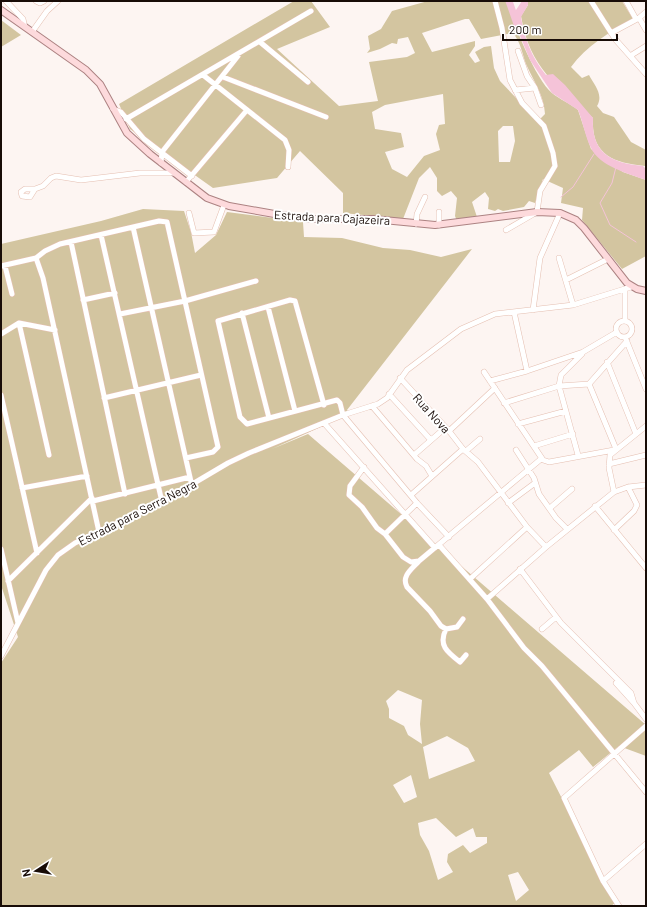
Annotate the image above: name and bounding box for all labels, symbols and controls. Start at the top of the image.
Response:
scale bar [503,16,617,42]
text: 200 m [509,22,541,36]
street label: Estrada para Cajazeira [274,207,390,227]
street label: Rua Nova [411,390,453,436]
street label: Estrada para Serra Negra [76,476,198,548]
north arrow [16,851,56,891]
text: N [19,868,33,878]

